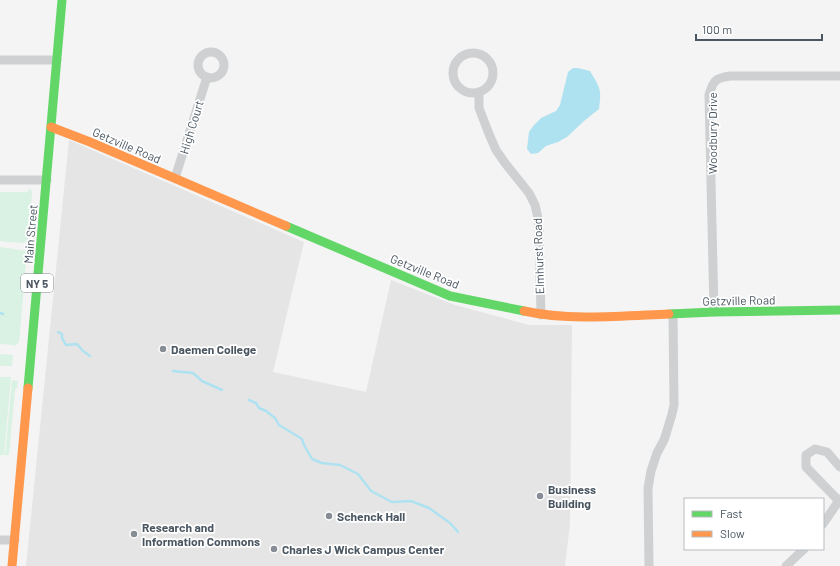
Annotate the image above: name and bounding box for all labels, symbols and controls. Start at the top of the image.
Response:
scale bar [696,16,822,42]
text: 100 m [702,22,732,36]
street label: Woodbury Drive [705,92,719,174]
street label: High Court [176,98,206,156]
street label: Getzville Road [91,124,163,166]
street label: Main Street [20,204,40,264]
street label: Elmhurst Road [530,218,546,294]
street label: Getzville Road [389,251,461,291]
road number: NY 5 [21,274,53,292]
street label: Getzville Road [702,292,776,308]
place label: Daemen College [171,342,257,356]
marker: Daemen College [158,344,168,354]
place label: Business Building [548,482,596,510]
marker: Business Building [535,491,545,501]
legend [684,498,824,550]
text: Fast [720,506,743,520]
place label: Schenck Hall [337,509,405,523]
marker: Schenck Hall [324,511,334,521]
place label: Research and Information Commons [142,520,260,548]
text: Slow [720,526,745,540]
marker: Research and Information Commons [129,529,139,539]
place label: Charles J Wick Campus Center [282,542,445,556]
marker: Charles J Wick Campus Center [269,544,279,554]

